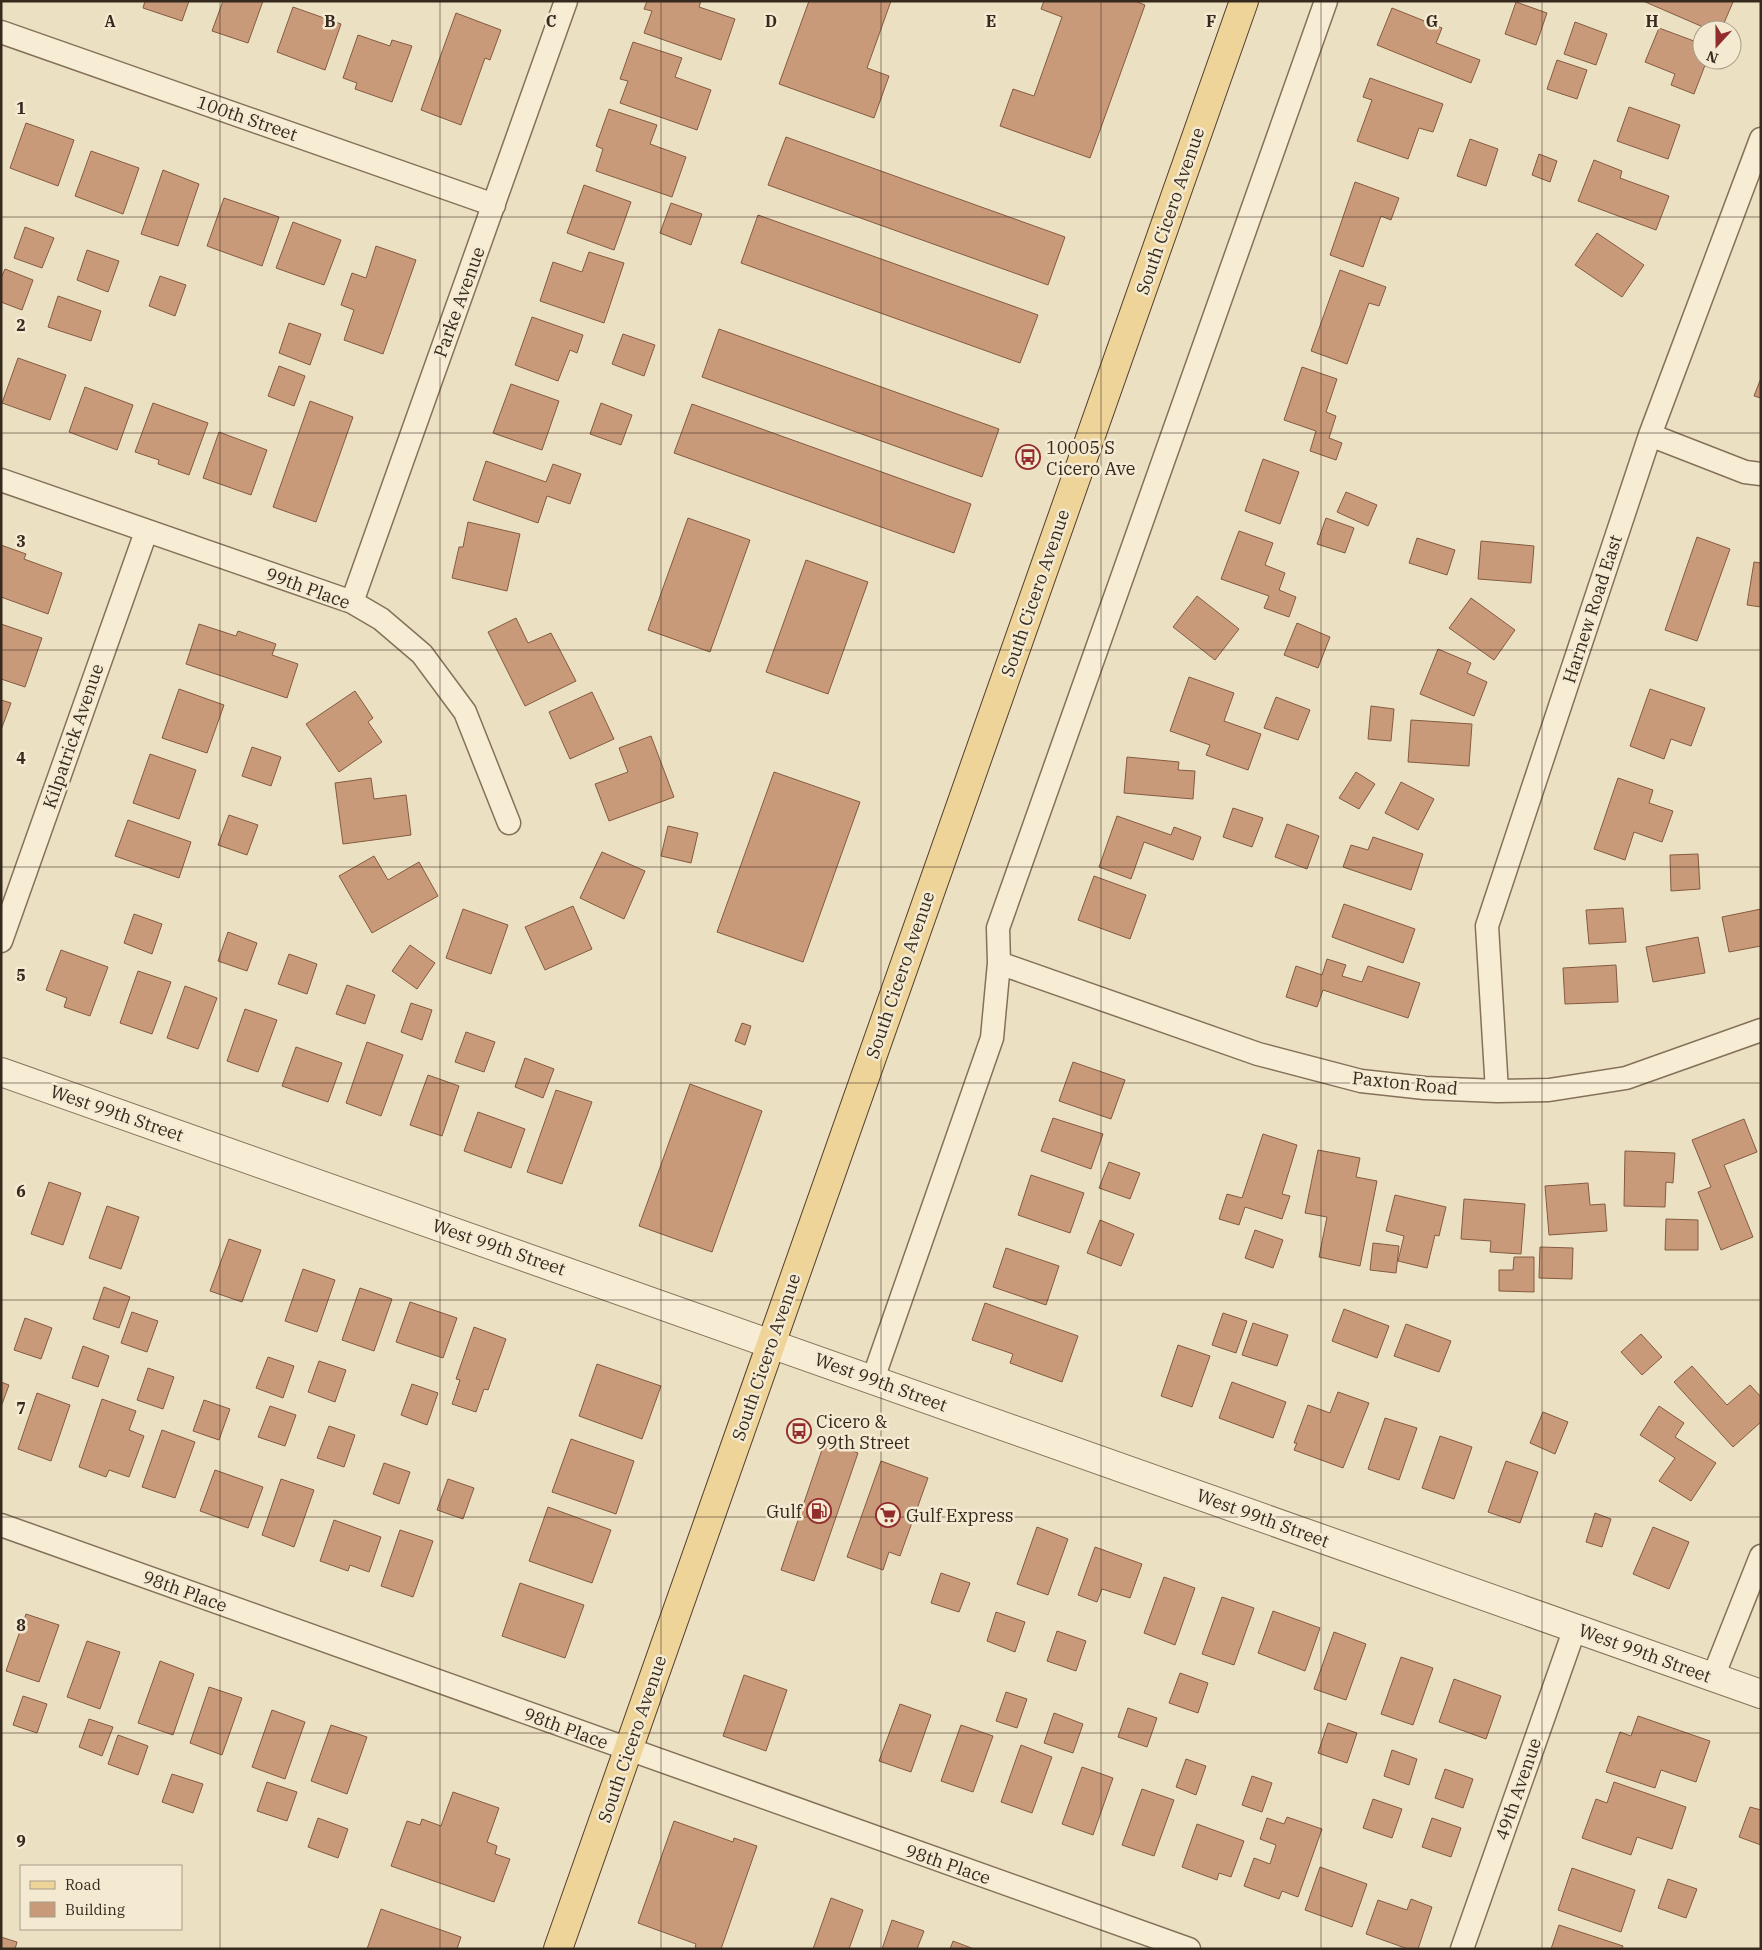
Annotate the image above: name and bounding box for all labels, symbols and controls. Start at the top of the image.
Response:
text: A [104,11,116,31]
text: B [324,11,336,31]
text: C [546,11,556,31]
text: D [765,11,777,31]
text: E [986,11,996,31]
text: F [1206,11,1216,31]
text: G [1426,11,1438,31]
text: H [1646,11,1659,31]
north arrow [1692,20,1742,70]
text: N [1704,47,1721,68]
street label: 100th Street [194,90,300,146]
text: 1 [16,98,26,118]
street label: South Cicero Avenue [1131,124,1209,298]
street label: Parke Avenue [428,244,490,360]
text: 2 [16,315,26,335]
place label: 10005 S Cicero Ave [1046,436,1135,480]
bus stop icon: 10005 S Cicero Ave [1015,444,1041,470]
street label: South Cicero Avenue [996,506,1074,680]
text: 3 [16,531,26,551]
street label: Harnew Road East [1557,532,1627,686]
street label: 99th Place [262,562,354,614]
street label: Kilpatrick Avenue [37,660,109,812]
text: 4 [16,748,26,768]
street label: South Cicero Avenue [861,888,939,1062]
text: 5 [16,965,26,985]
street label: Paxton Road [1351,1066,1459,1100]
street label: West 99th Street [47,1079,187,1147]
text: 6 [16,1181,26,1201]
street label: West 99th Street [429,1213,569,1281]
street label: South Cicero Avenue [727,1270,805,1444]
street label: West 99th Street [812,1347,950,1417]
text: 7 [16,1398,26,1418]
place label: Cicero & 99th Street [816,1410,910,1454]
bus stop icon: Cicero & 99th Street [786,1418,812,1444]
street label: West 99th Street [1194,1483,1332,1553]
fuel station icon: Gulf [806,1498,832,1524]
place label: Gulf [766,1500,804,1523]
supermarket icon: Gulf Express [875,1502,901,1528]
place label: Gulf Express [906,1504,1014,1527]
street label: 98th Place [139,1565,231,1617]
text: 8 [16,1615,26,1635]
street label: West 99th Street [1576,1618,1714,1688]
street label: South Cicero Avenue [593,1652,671,1826]
street label: 98th Place [520,1702,612,1754]
street label: 49th Avenue [1490,1735,1546,1843]
text: 9 [16,1831,26,1851]
street label: 98th Place [902,1839,994,1889]
legend [20,1865,182,1930]
text: Road [65,1875,101,1894]
text: Building [65,1900,125,1919]

